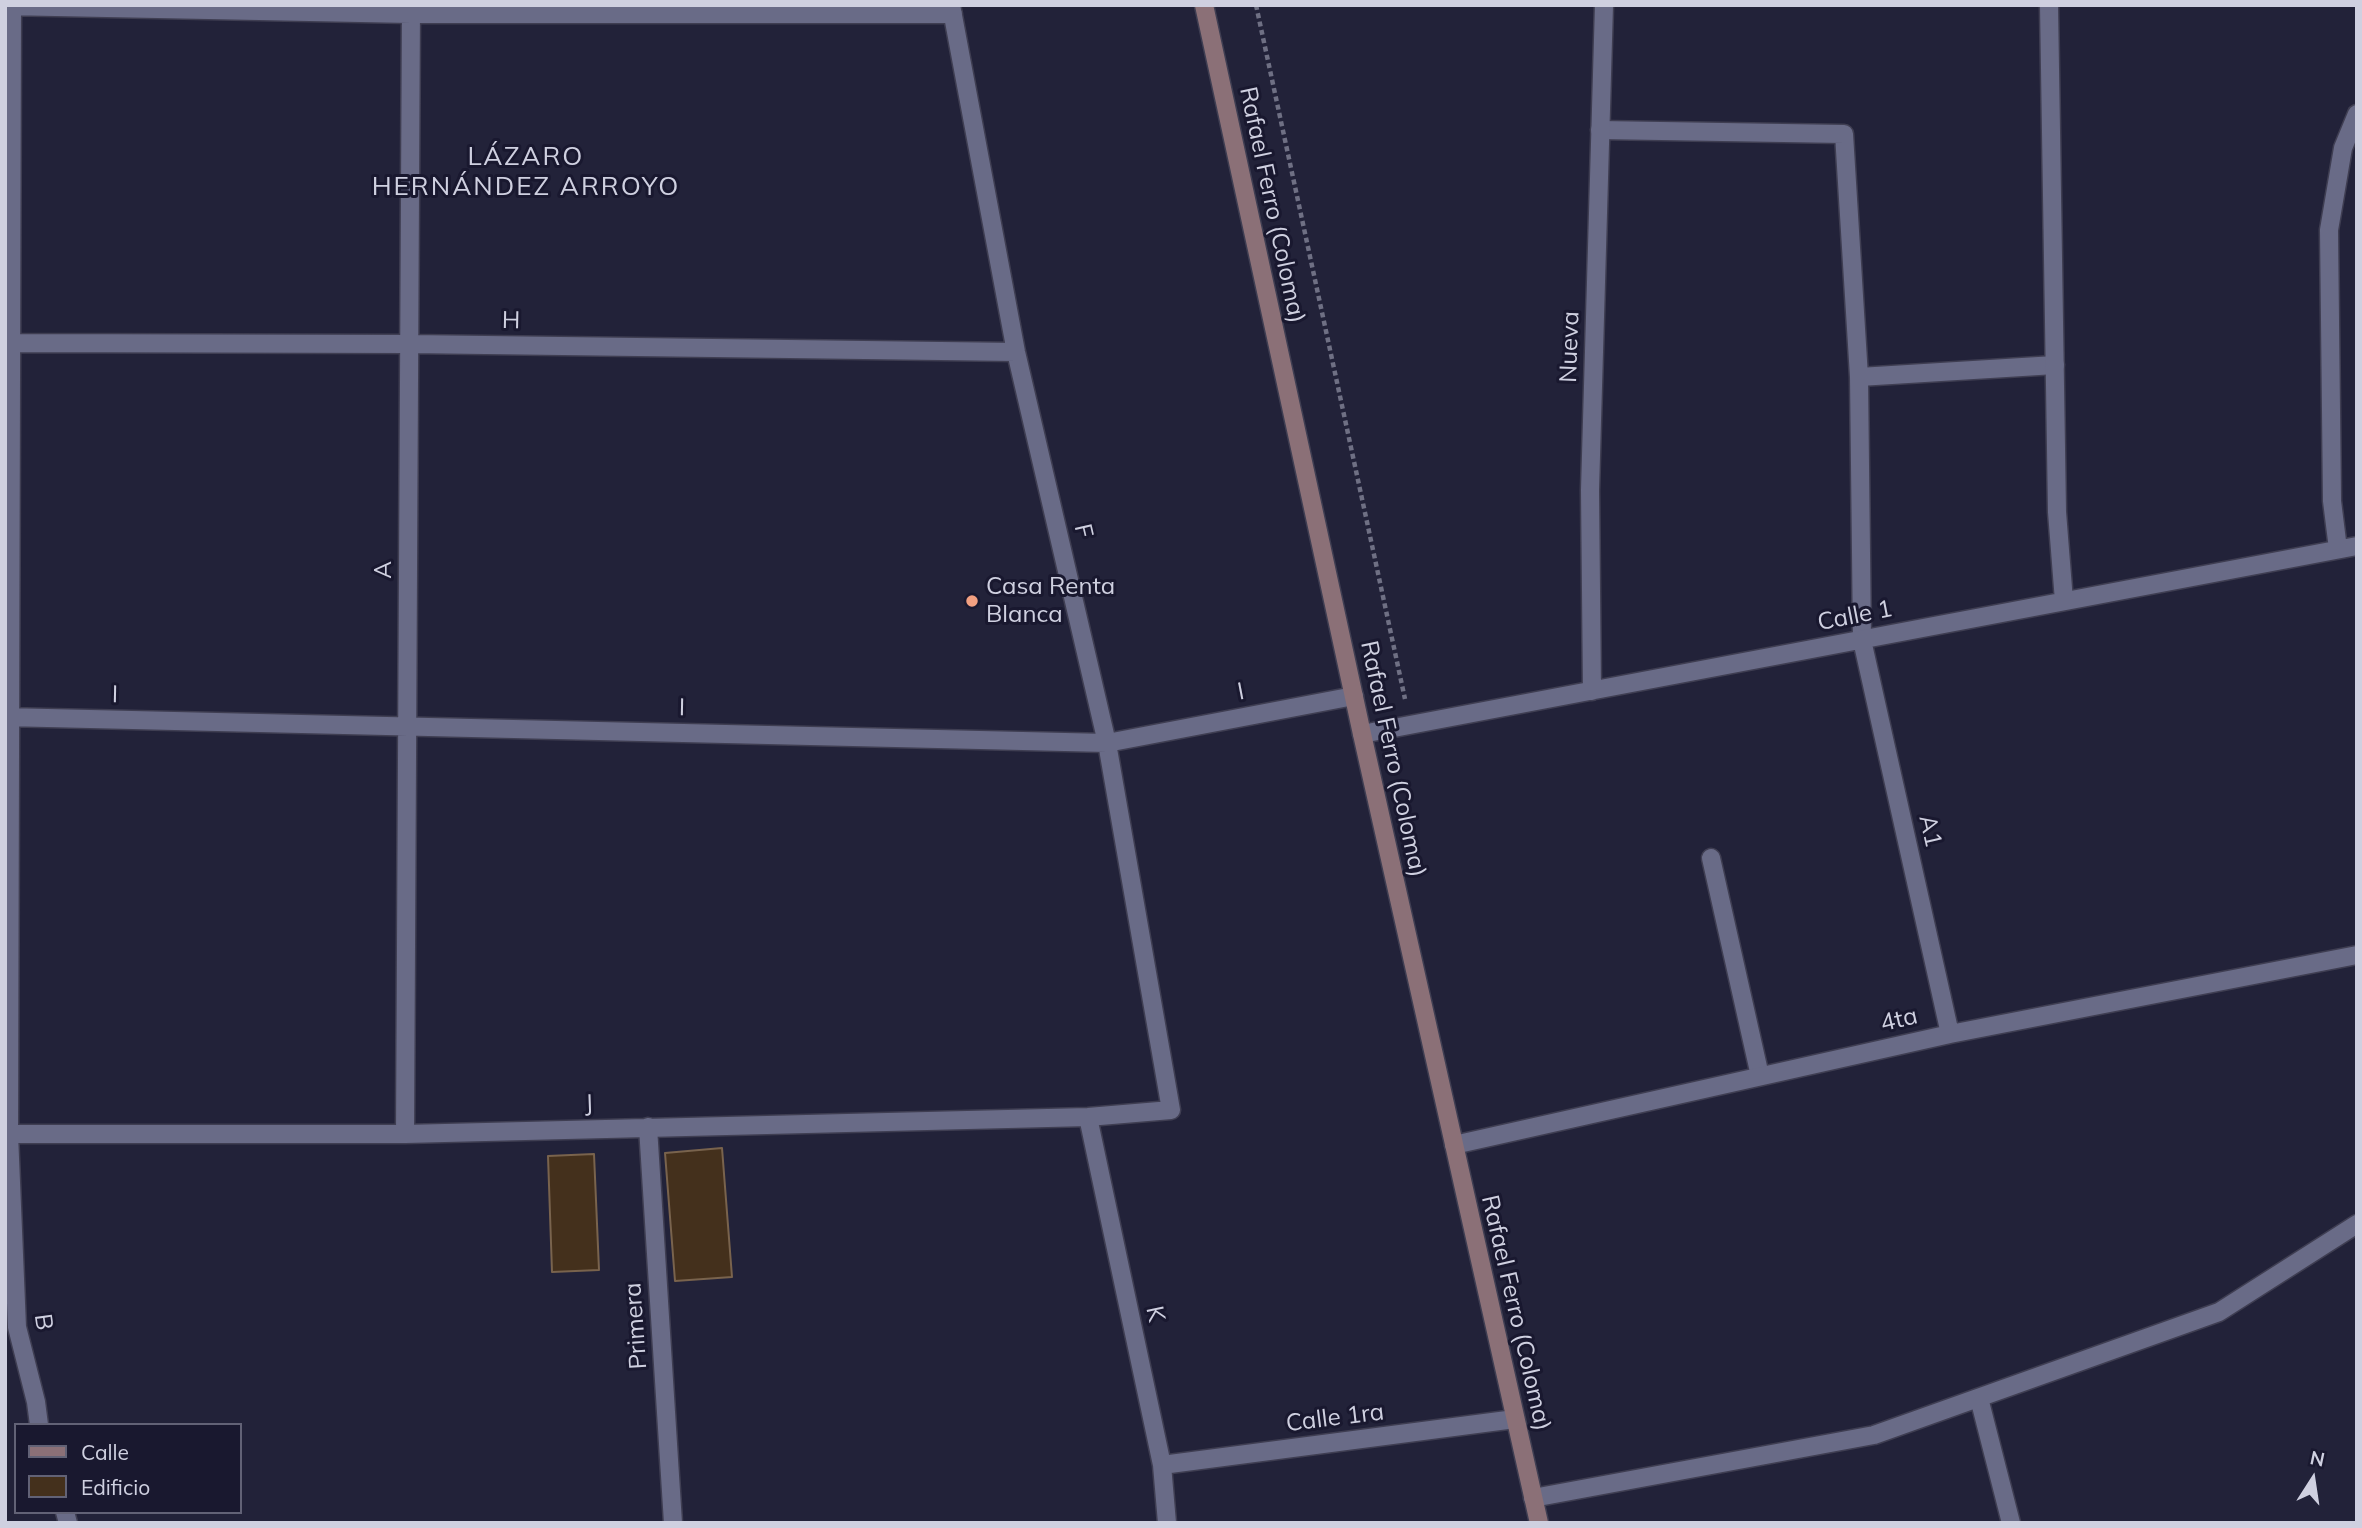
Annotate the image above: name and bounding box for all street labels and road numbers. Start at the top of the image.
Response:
street label: Rafael Ferro (Coloma) [1233,84,1311,326]
street label: H [502,306,520,336]
street label: Nueva [1554,311,1586,383]
street label: F [1067,521,1099,541]
street label: A [370,561,398,579]
street label: Calle 1 [1815,595,1895,637]
street label: Rafael Ferro (Coloma) [1354,638,1432,880]
street label: I [1235,677,1247,707]
street label: I [112,681,118,709]
street label: I [679,694,685,722]
street label: A1 [1912,812,1948,850]
street label: 4ta [1878,1002,1920,1038]
street label: J [585,1089,593,1119]
street label: Rafael Ferro (Coloma) [1475,1192,1557,1434]
street label: Primera [619,1282,653,1370]
street label: K [1139,1304,1171,1324]
street label: B [28,1312,58,1332]
street label: Calle 1ra [1284,1398,1386,1438]

